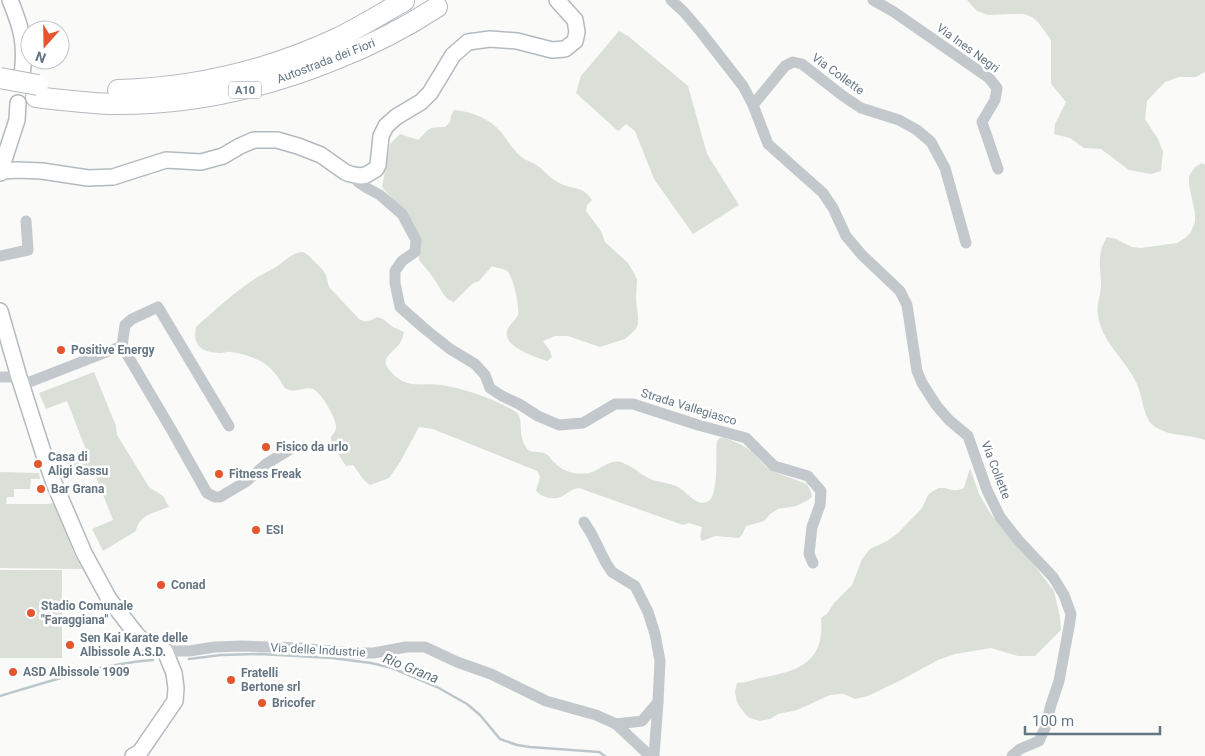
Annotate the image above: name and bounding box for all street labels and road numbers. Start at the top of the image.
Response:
street label: Via Ines Negri [934,21,1002,75]
street label: Autostrada dei Fiori [275,36,377,86]
street label: Via Collette [809,50,867,98]
road number: A10 [229,82,261,98]
street label: Strada Vallegiasco [639,386,739,428]
street label: Via Collette [979,439,1013,501]
street label: Via delle Industrie [270,641,366,659]

